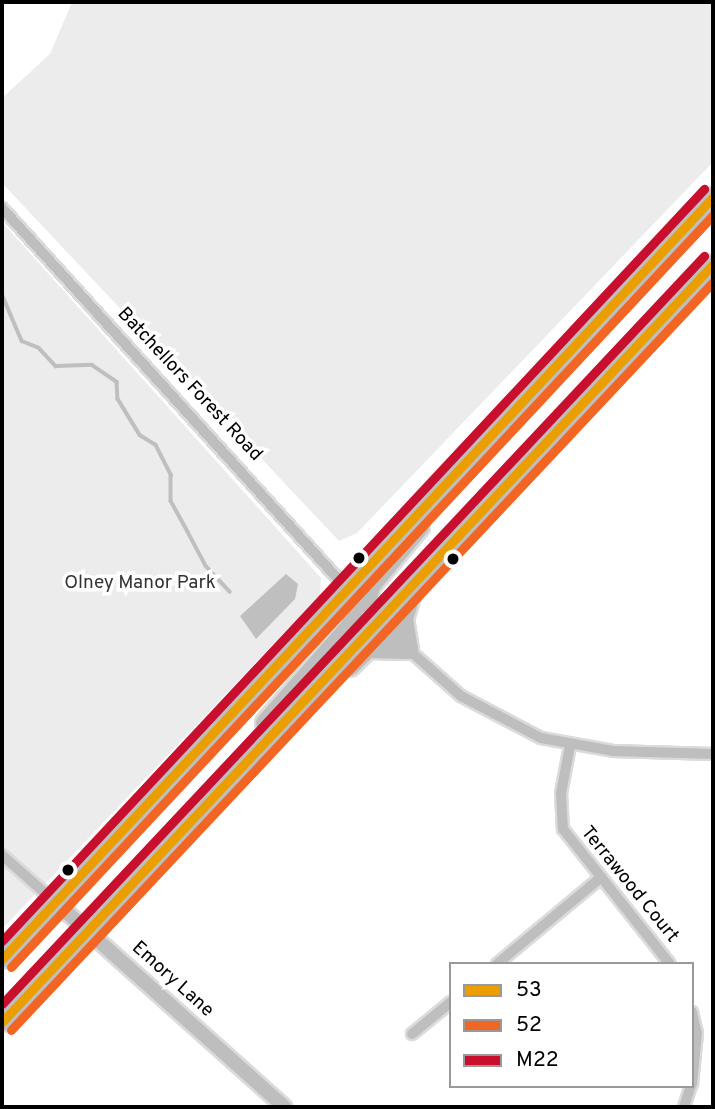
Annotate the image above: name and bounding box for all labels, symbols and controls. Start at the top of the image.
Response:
street label: Batchellors Forest Road [112,303,266,467]
unlabelled marker [352,551,366,565]
unlabelled marker [446,552,460,566]
park label: Olney Manor Park [64,573,216,595]
street label: Terrawood Court [575,822,683,948]
unlabelled marker [61,863,75,877]
street label: Emory Lane [126,937,218,1023]
legend [449,962,694,1088]
text: 53 [516,977,542,1004]
text: 52 [516,1012,542,1039]
text: M22 [516,1047,559,1074]

